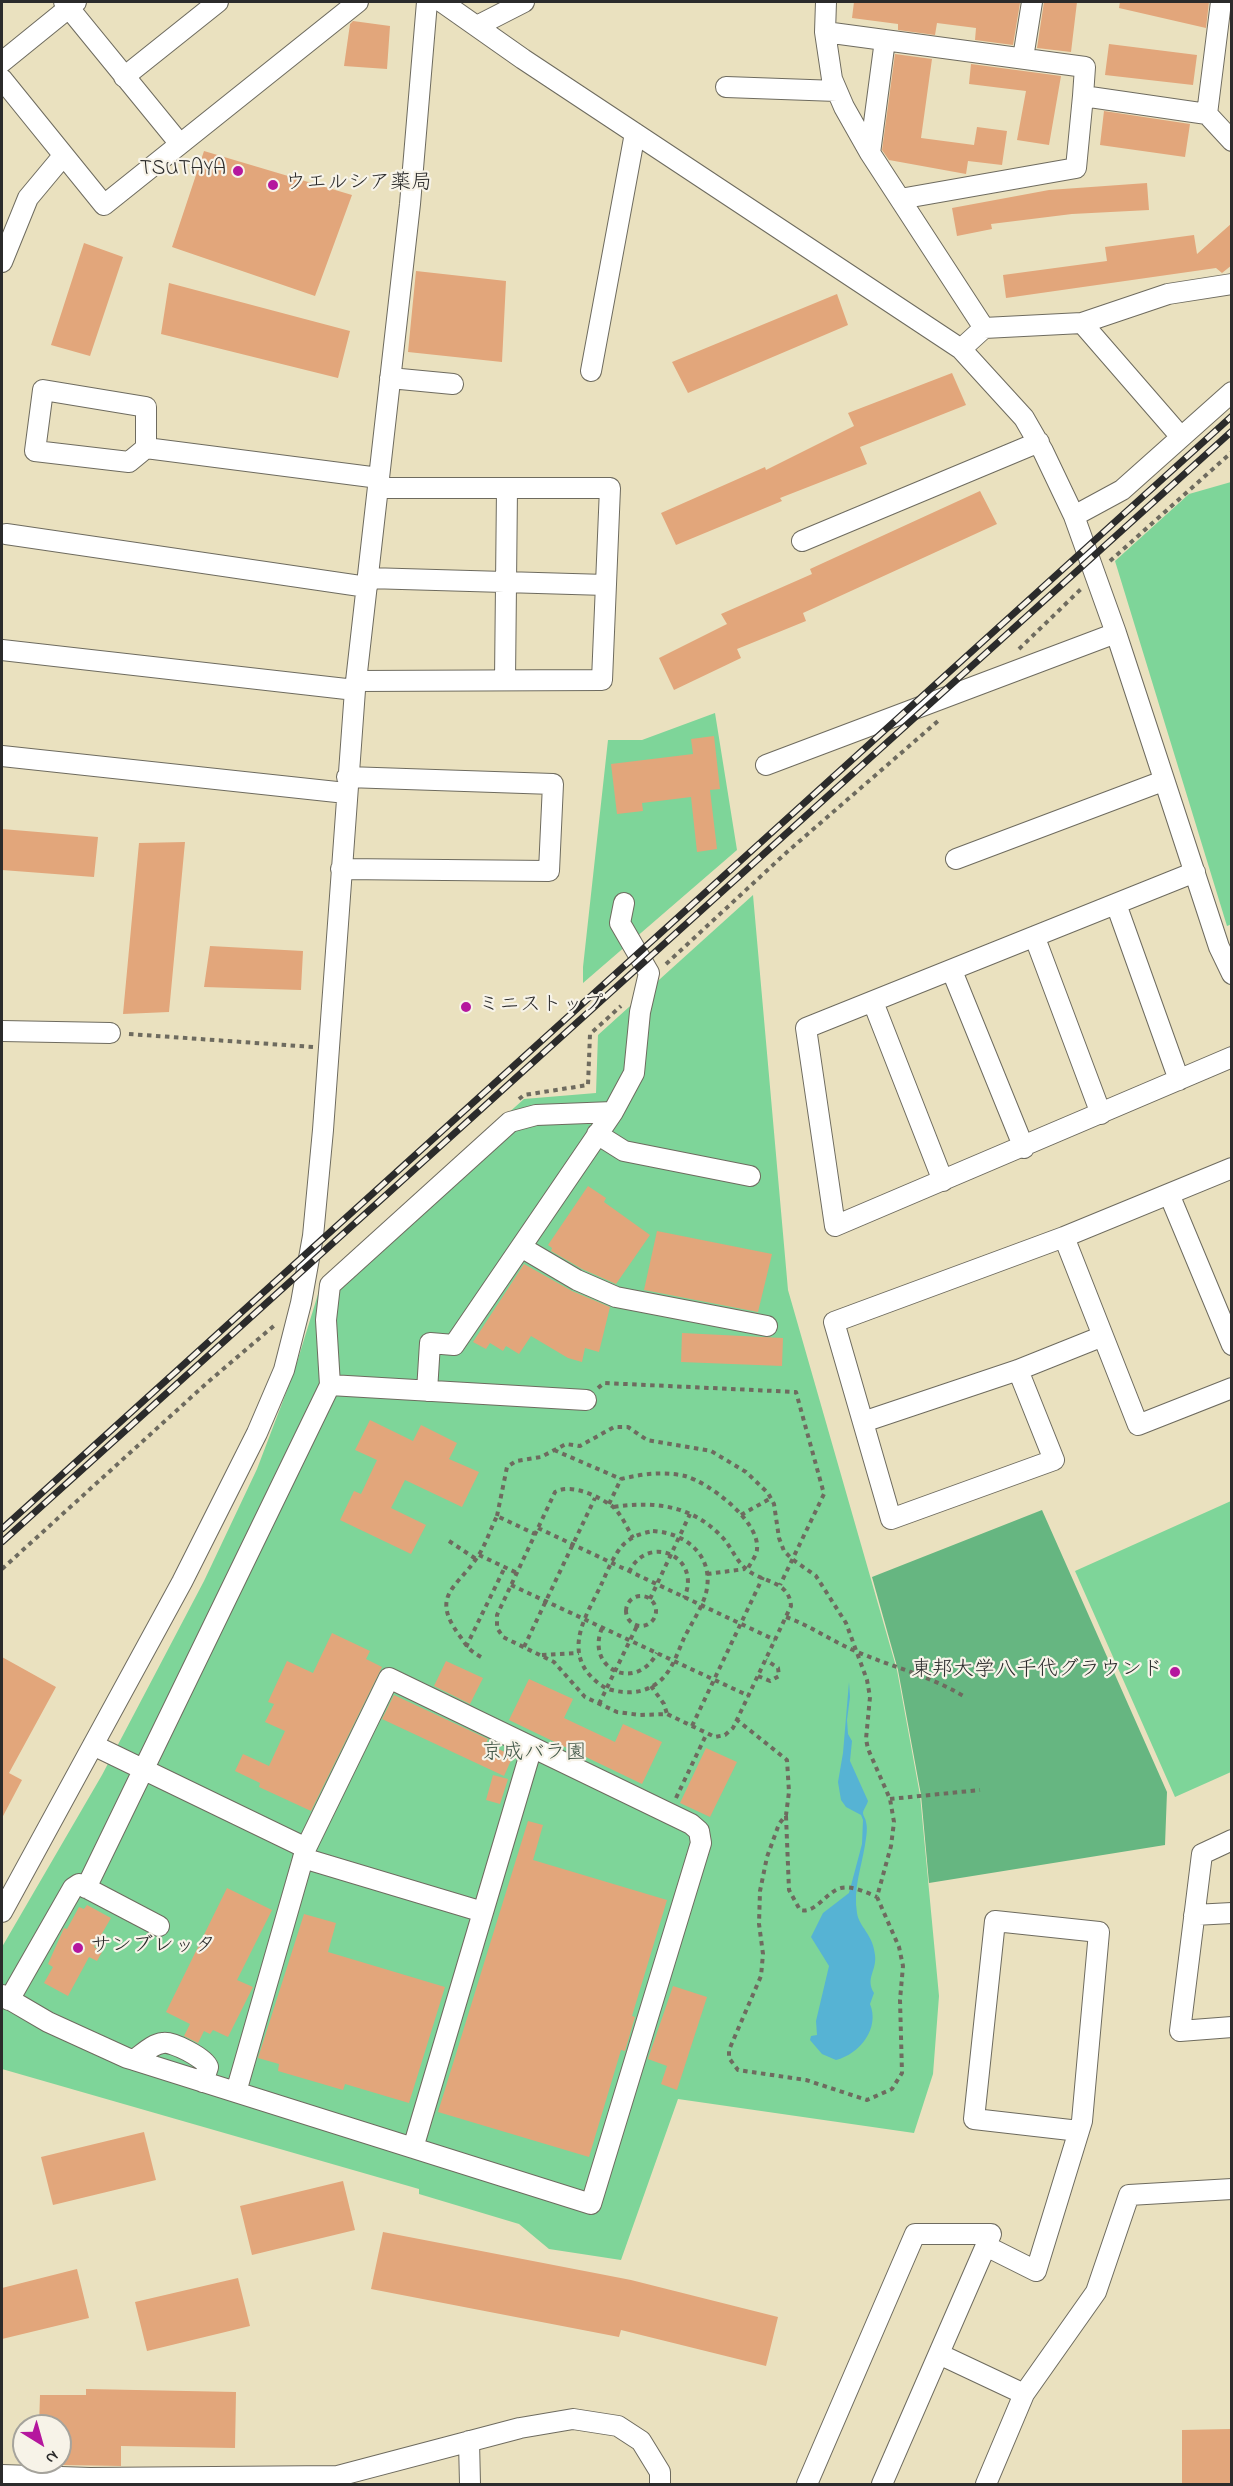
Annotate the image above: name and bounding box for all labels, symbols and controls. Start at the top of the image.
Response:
place label: TSUTAYA [140,158,226,184]
marker: TSUTAYA [231,164,245,178]
place label: ウエルシア薬局 [285,172,432,198]
marker: ウエルシア薬局 [266,178,280,192]
place label: ミニストップ [478,994,604,1020]
marker: ミニストップ [459,1000,473,1014]
place label: 東邦大学八千代グラウンド [911,1659,1163,1685]
marker: 東邦大学八千代グラウンド [1168,1665,1182,1679]
park label: 京成バラ園 [482,1742,586,1768]
place label: サンブレッタ [90,1935,216,1961]
marker: サンブレッタ [71,1941,85,1955]
north arrow [12,2414,72,2474]
text: N [40,2444,63,2470]

